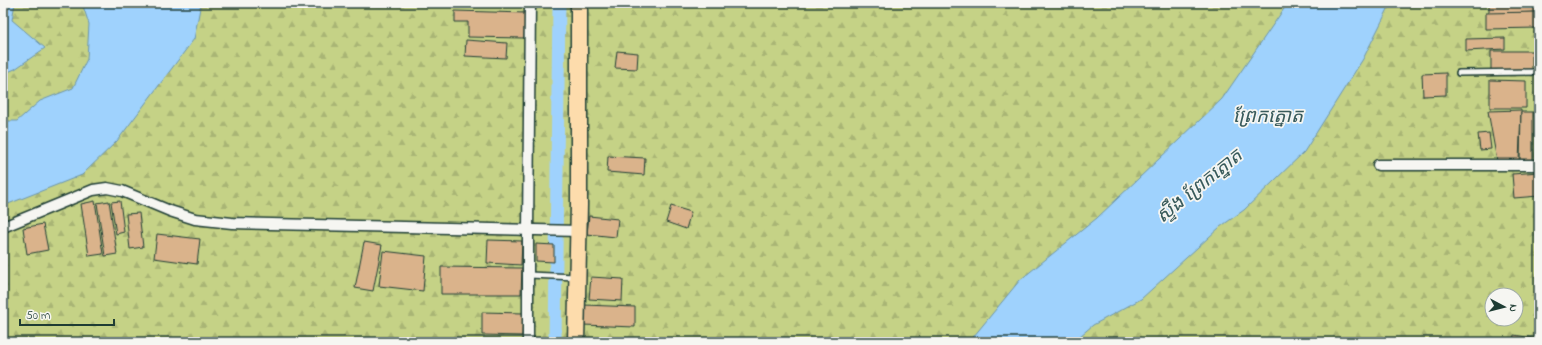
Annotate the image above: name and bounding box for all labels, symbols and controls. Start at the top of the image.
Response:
water label: ព្រែកត្នោត [1233,104,1304,131]
water label: ស្ទឹង ព្រែកត្នោត [1151,143,1250,230]
north arrow [1484,287,1524,327]
scale bar [20,301,114,327]
text: N [1505,303,1521,313]
text: 50 m [26,307,50,325]

